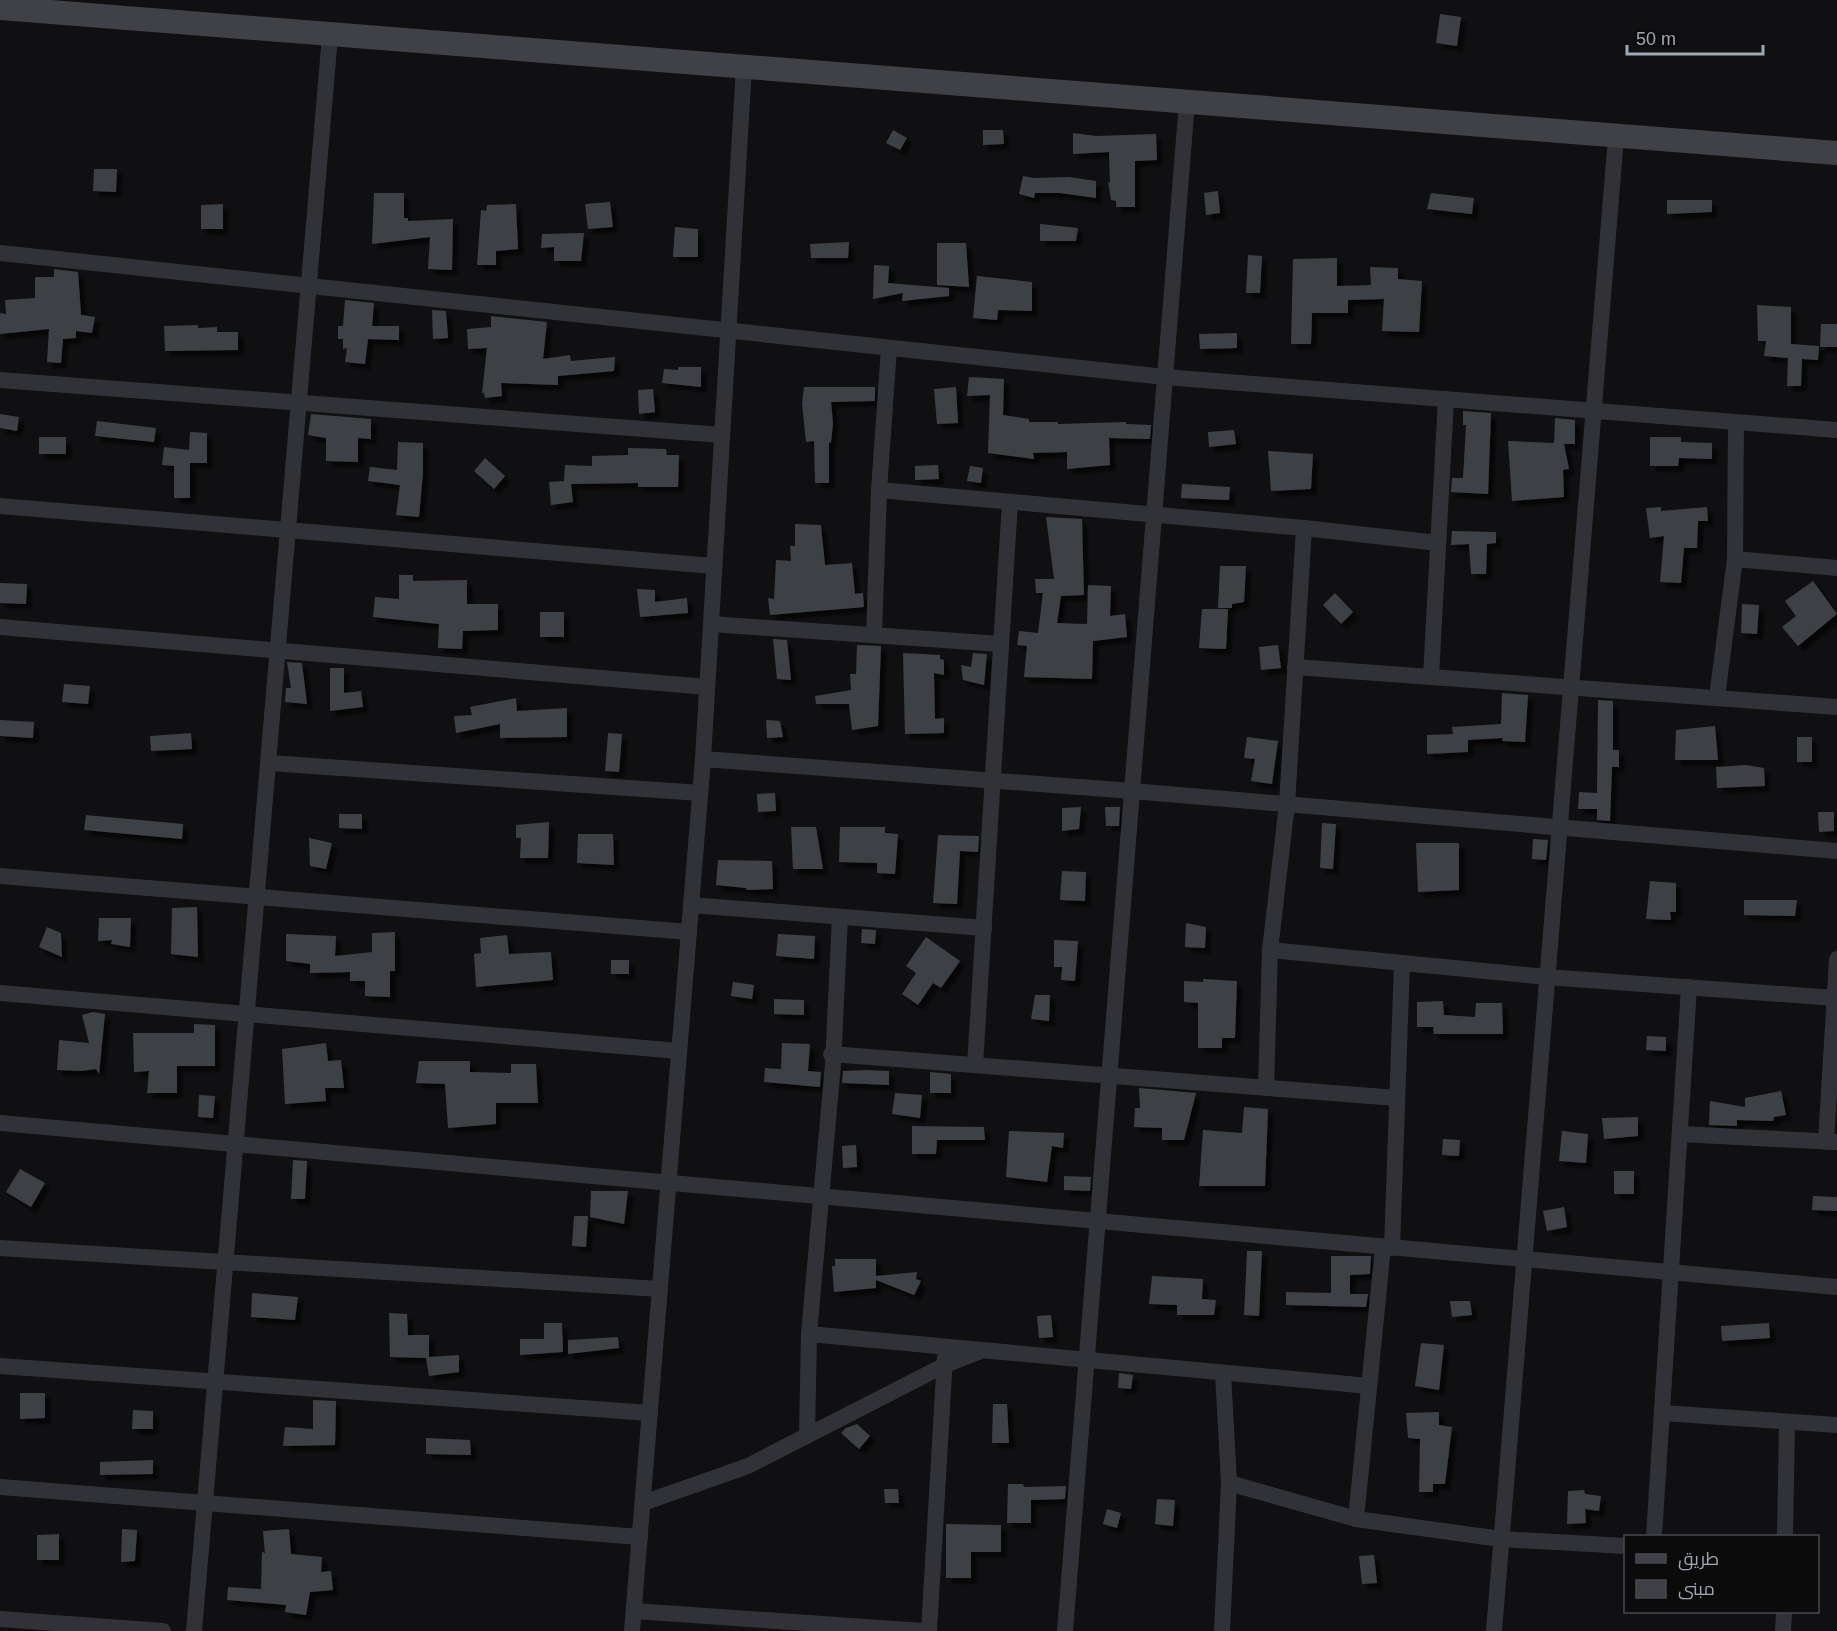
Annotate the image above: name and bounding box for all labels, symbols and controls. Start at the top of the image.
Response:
scale bar [1627,18,1764,56]
text: 50 m [1636,29,1676,49]
legend [1624,1535,1819,1613]
text: طريق [1678,1549,1719,1571]
text: مبنى [1678,1579,1715,1600]

